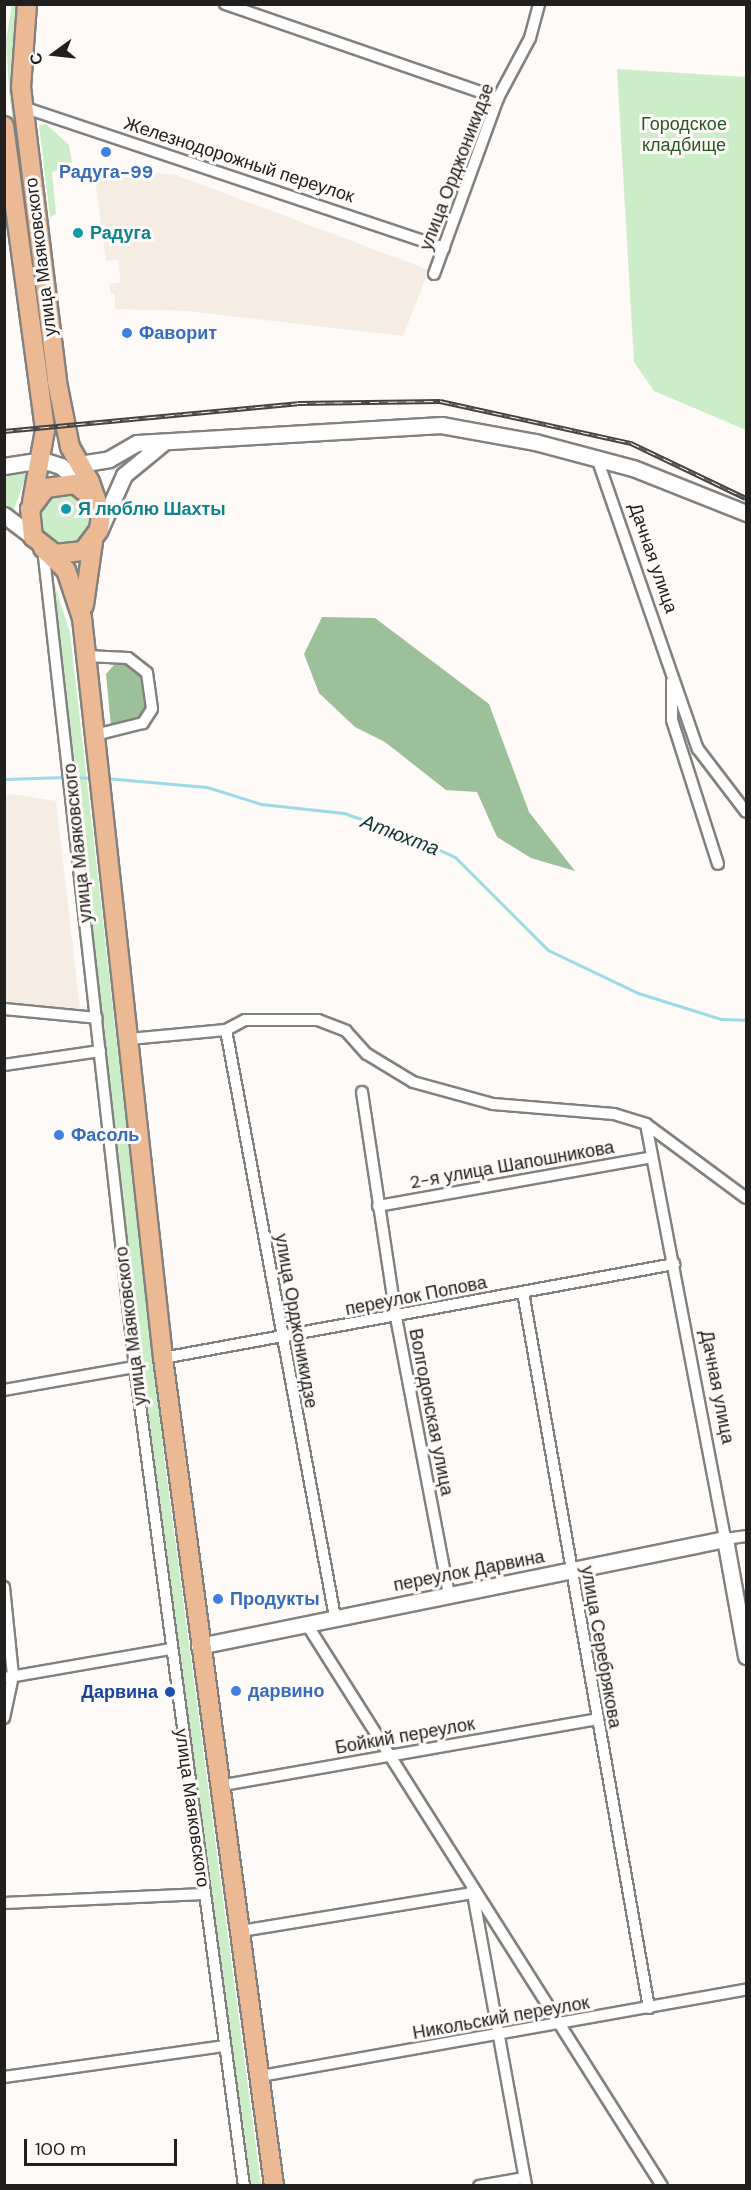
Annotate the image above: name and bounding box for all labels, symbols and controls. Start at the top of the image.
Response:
north arrow [24,24,84,84]
text: С [24,50,48,67]
street label: улица Орджоникидзе [415,81,499,253]
street label: Железнодорожный переулок [121,113,357,207]
park label: Городское кладбище [641,114,727,156]
marker: Радуга-99 [99,145,113,159]
place label: Радуга-99 [59,161,153,183]
street label: улица Маяковского [21,176,61,338]
place label: Радуга [90,222,151,244]
marker: Радуга [71,226,85,240]
place label: Фаворит [139,322,217,344]
marker: Фаворит [120,326,134,340]
place label: Я люблю Шахты [78,498,226,520]
street label: Дачная улица [624,500,682,616]
marker: Я люблю Шахты [59,502,73,516]
street label: улица Маяковского [59,762,97,924]
water label: Атюхта [357,809,443,861]
place label: Фасоль [71,1124,139,1146]
marker: Фасоль [52,1128,66,1142]
street label: 2-я улица Шапошникова [408,1136,616,1194]
street label: улица Орджоникидзе [270,1232,322,1410]
street label: улица Маяковского [111,1245,151,1407]
street label: переулок Попова [343,1272,489,1320]
street label: Волгодонская улица [404,1327,458,1497]
street label: Дачная улица [695,1328,739,1446]
street label: переулок Дарвина [392,1546,546,1596]
street label: улица Серебрякова [576,1564,626,1730]
place label: Продукты [230,1588,320,1610]
marker: Продукты [211,1592,225,1606]
place label: дарвино [248,1680,324,1702]
place label: Дарвина [81,1681,158,1703]
marker: дарвино [229,1684,243,1698]
marker: Дарвина [163,1685,177,1699]
street label: Бойкий переулок [333,1713,477,1759]
street label: улица Маяковского [170,1727,214,1889]
street label: Никольский переулок [411,1992,591,2044]
scale bar [27,2127,180,2165]
text: 100 m [35,2137,86,2161]

